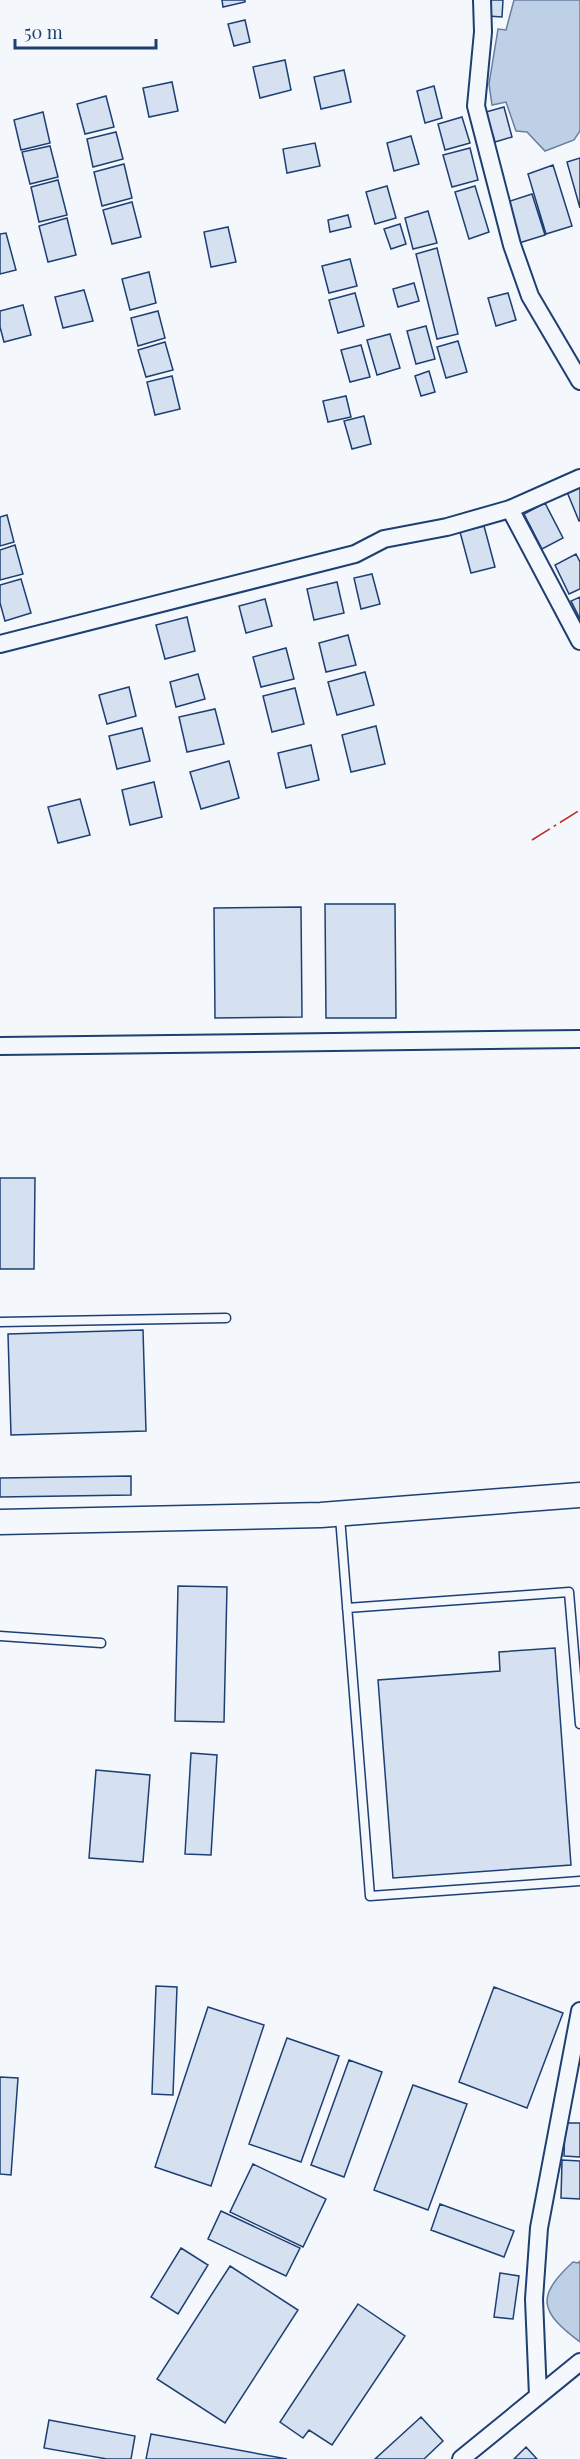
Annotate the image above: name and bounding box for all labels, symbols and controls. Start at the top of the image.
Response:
scale bar [15,12,156,50]
text: 50 m [24,20,63,44]

